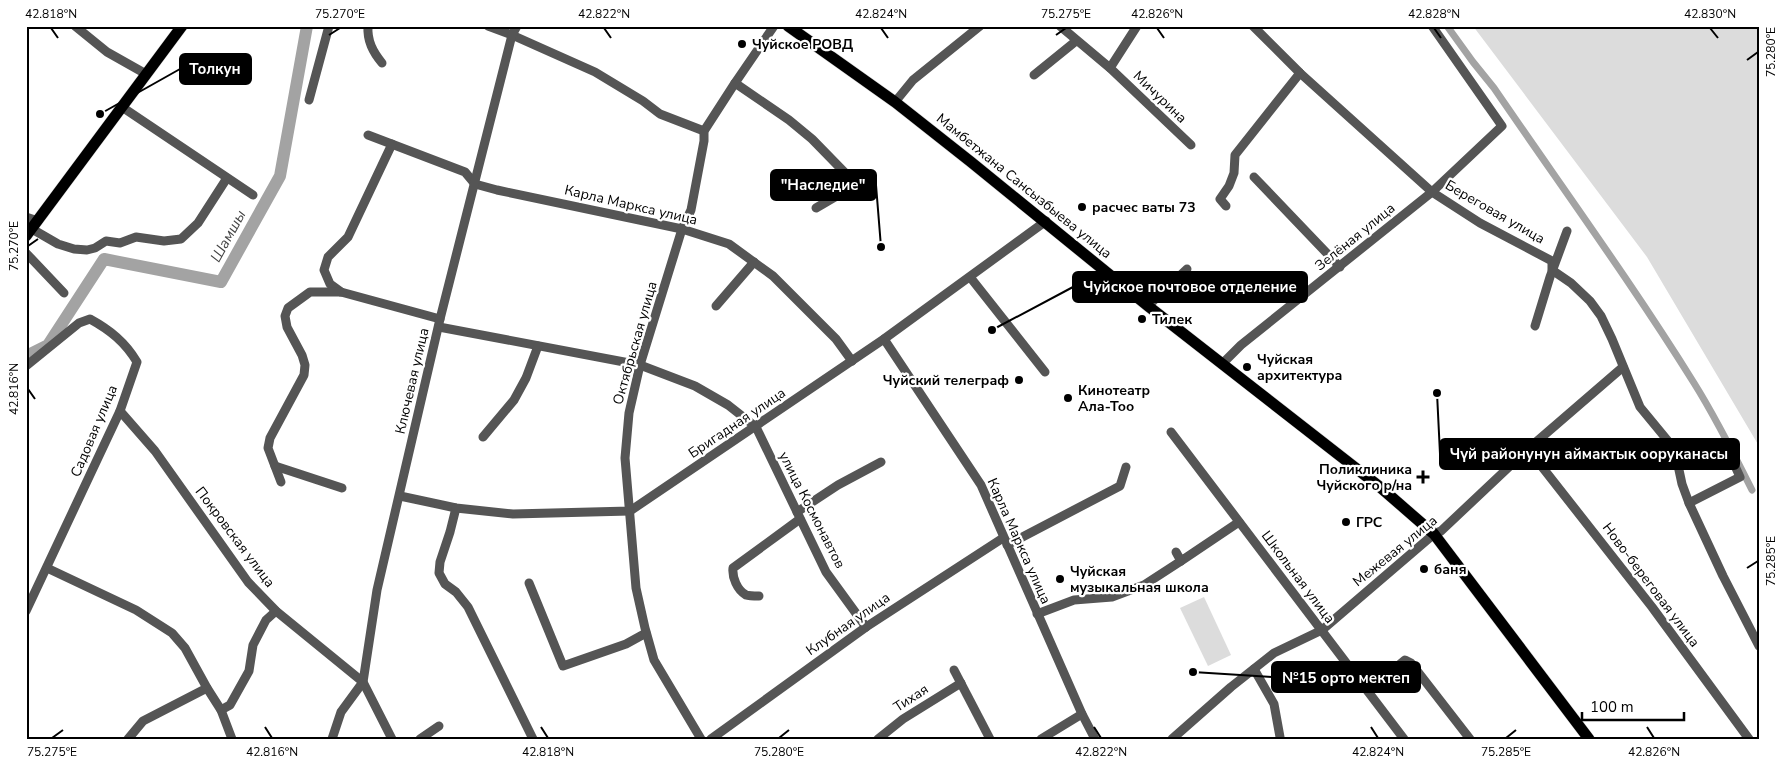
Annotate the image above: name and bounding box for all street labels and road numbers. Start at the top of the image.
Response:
street label: Мичурина [1129,67,1191,127]
street label: Мамбетжана Сансызбыева улица [932,109,1116,263]
street label: Береговая улица [1442,176,1548,248]
street label: Карла Маркса улица [563,180,699,230]
street label: Зелёная улица [1311,199,1399,275]
street label: Октябрьская улица [608,279,662,407]
street label: Ключевая улица [391,326,433,436]
street label: Садовая улица [66,382,122,480]
street label: Бригадная улица [685,383,789,463]
street label: улица Космонавтов [774,448,850,572]
street label: Карла Маркса улица [983,475,1055,607]
street label: Покровская улица [191,483,279,591]
street label: Межевая улица [1349,511,1441,591]
street label: Ново-береговая улица [1598,519,1704,651]
street label: Школьная улица [1257,527,1339,627]
street label: Клубная улица [802,588,894,660]
street label: Тихая [890,680,932,716]

